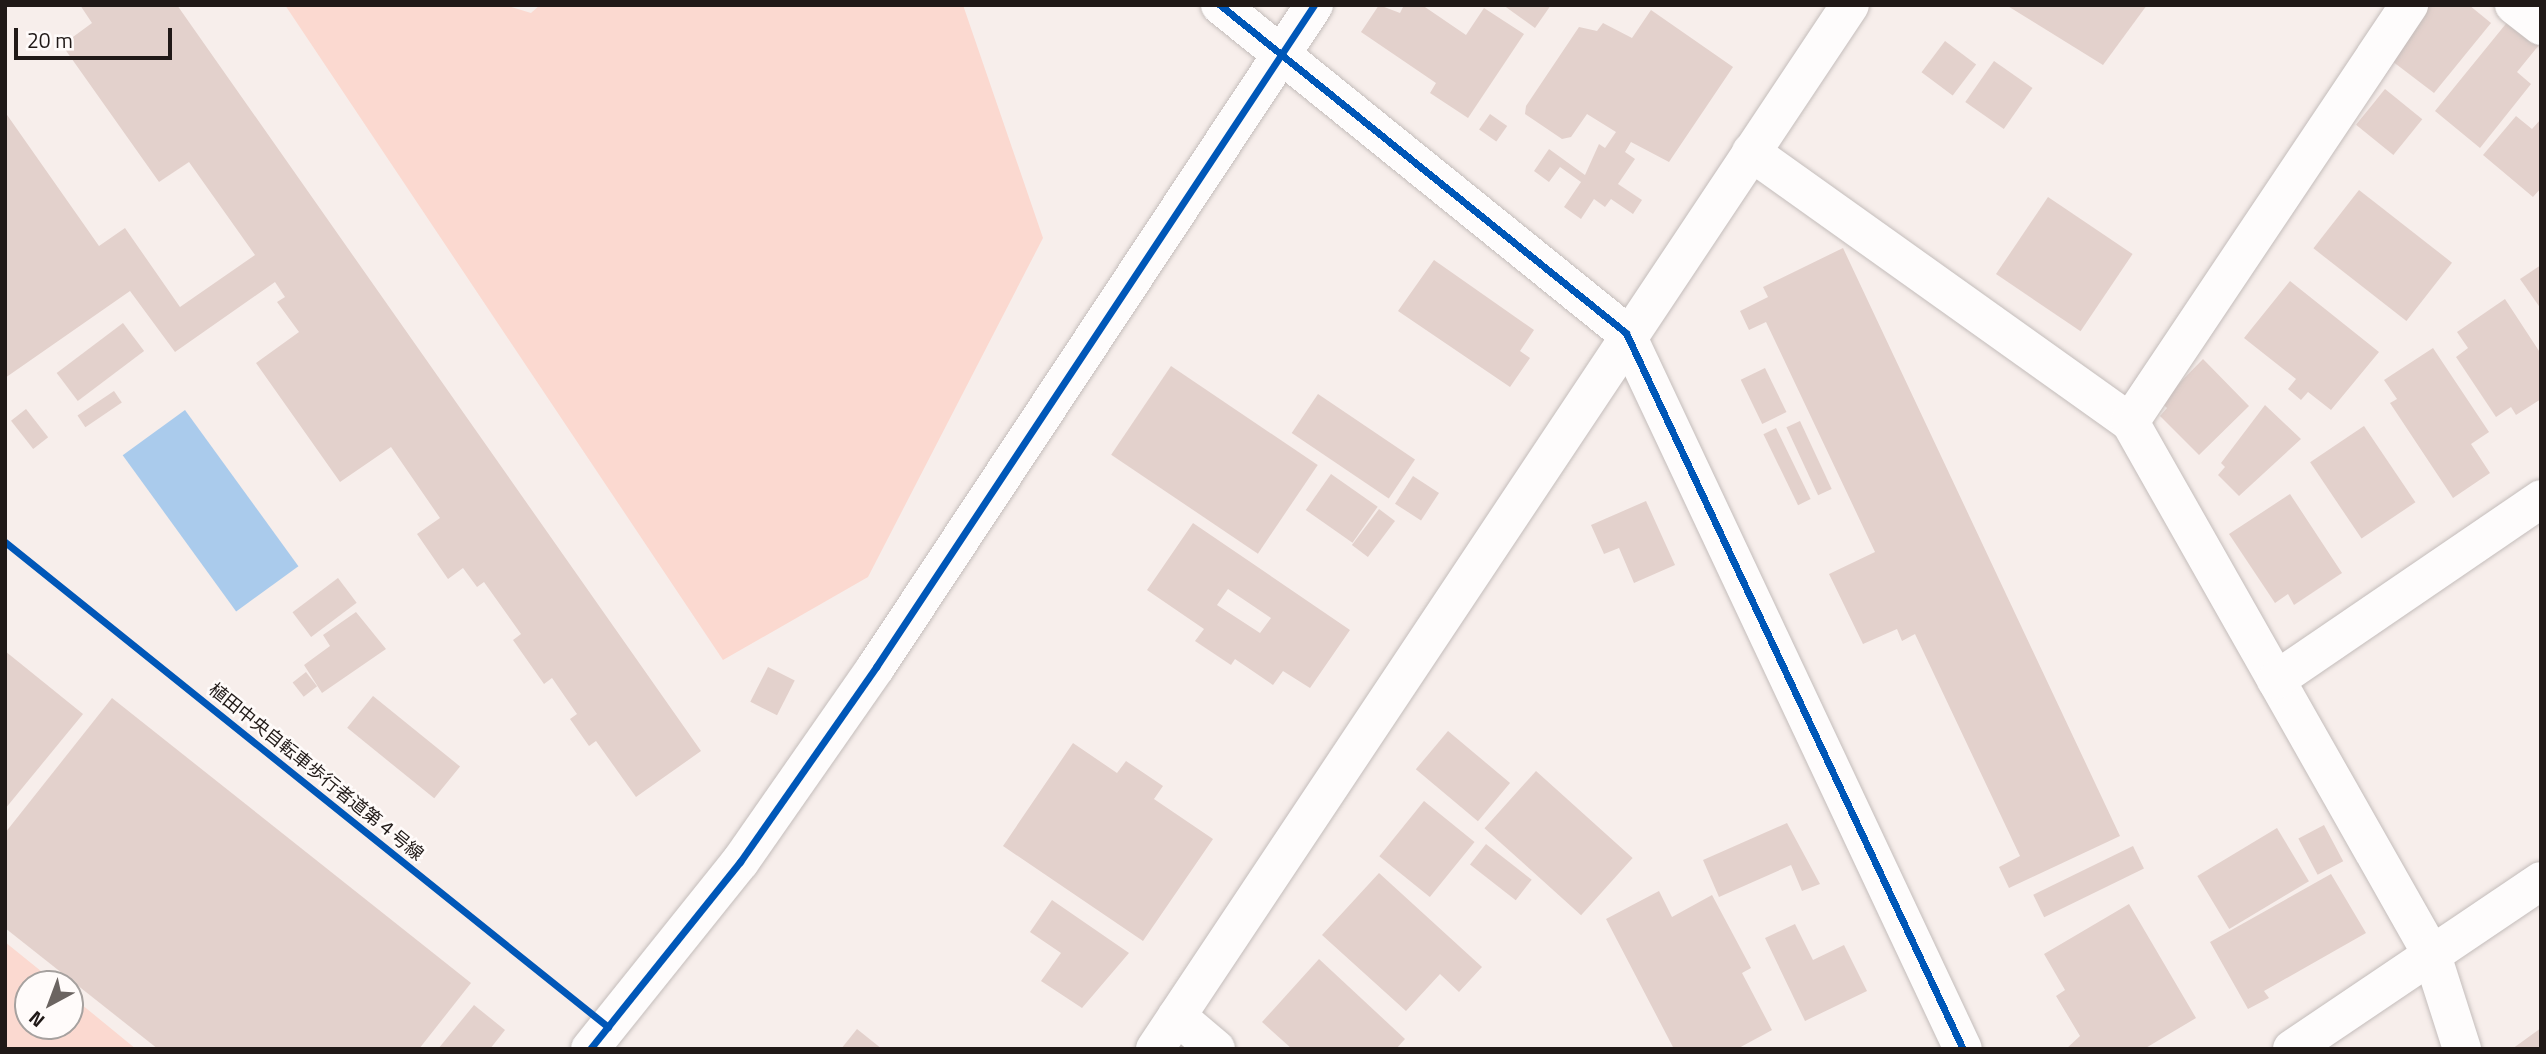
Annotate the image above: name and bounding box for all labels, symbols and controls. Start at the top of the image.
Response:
scale bar [18,14,175,58]
text: 20 m [27,24,73,56]
street label: 植田中央自転車歩行者道第４号線 [204,679,428,865]
north arrow [14,970,84,1040]
text: N [22,1004,51,1035]

